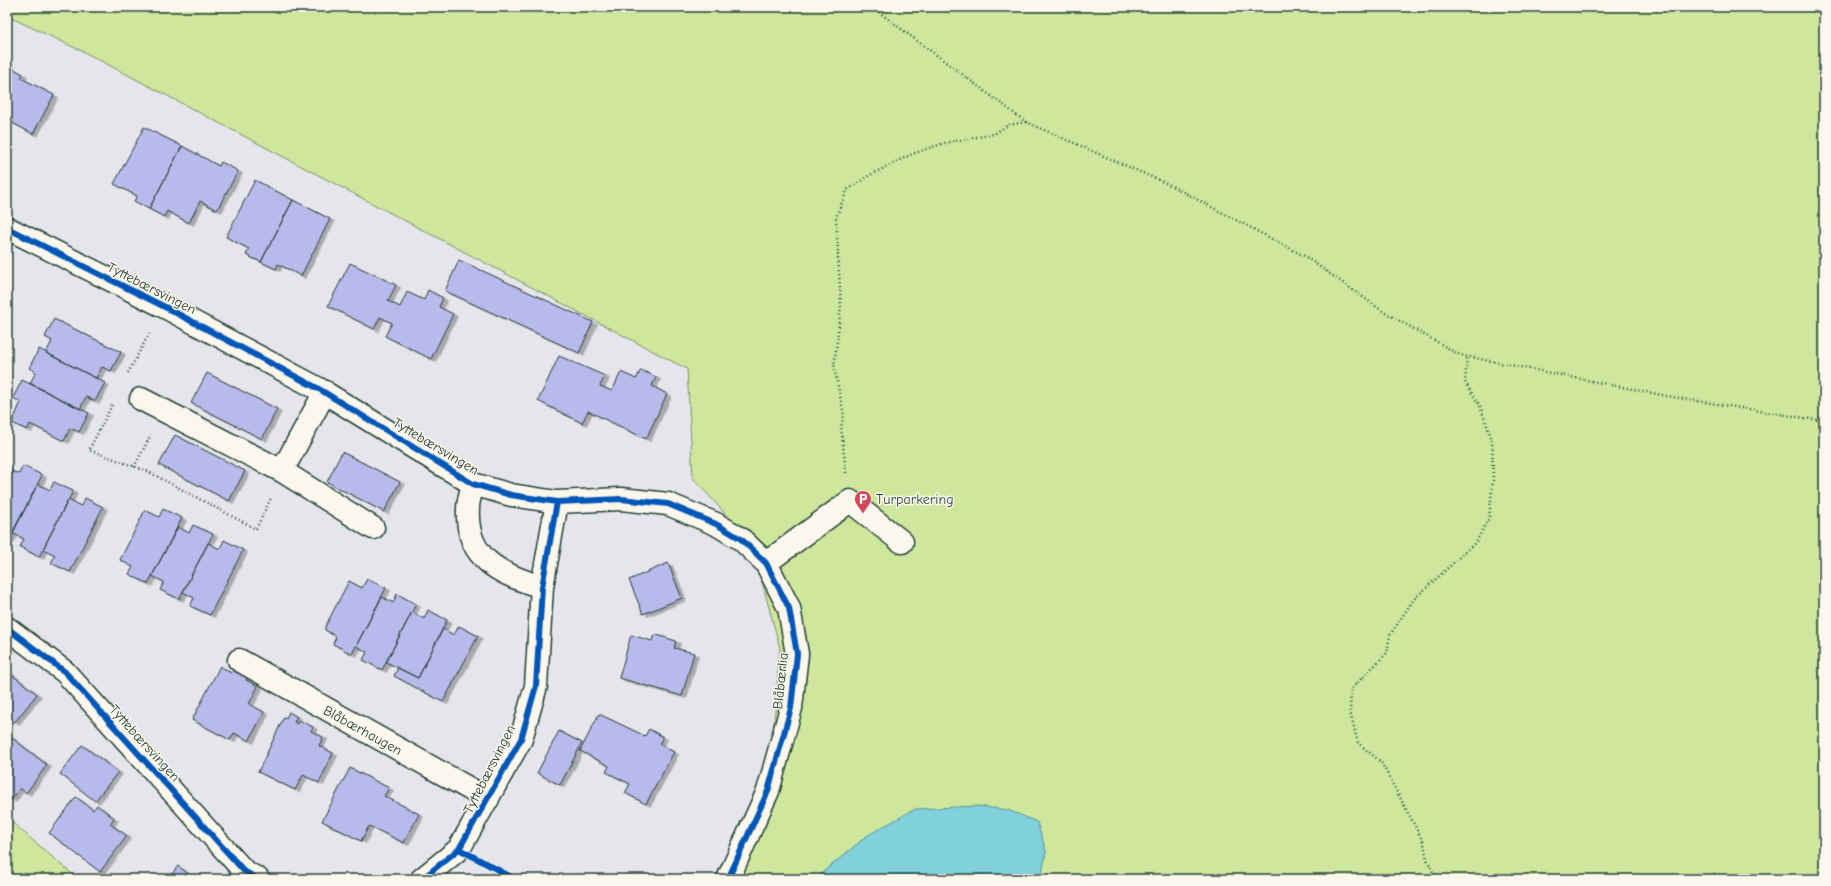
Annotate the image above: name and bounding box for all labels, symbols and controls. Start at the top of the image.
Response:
street label: Tyttebærsvingen [104,259,199,318]
street label: Tyttebærsvingen [390,414,482,479]
parking icon: Turparkering [853,489,873,514]
place label: Turparkering [876,491,954,508]
street label: Blåbærlia [769,652,792,710]
street label: Tyttebærsvingen [106,701,184,785]
street label: Blåbærhaugen [320,702,405,759]
street label: Tyttebærsvingen [460,722,519,817]

